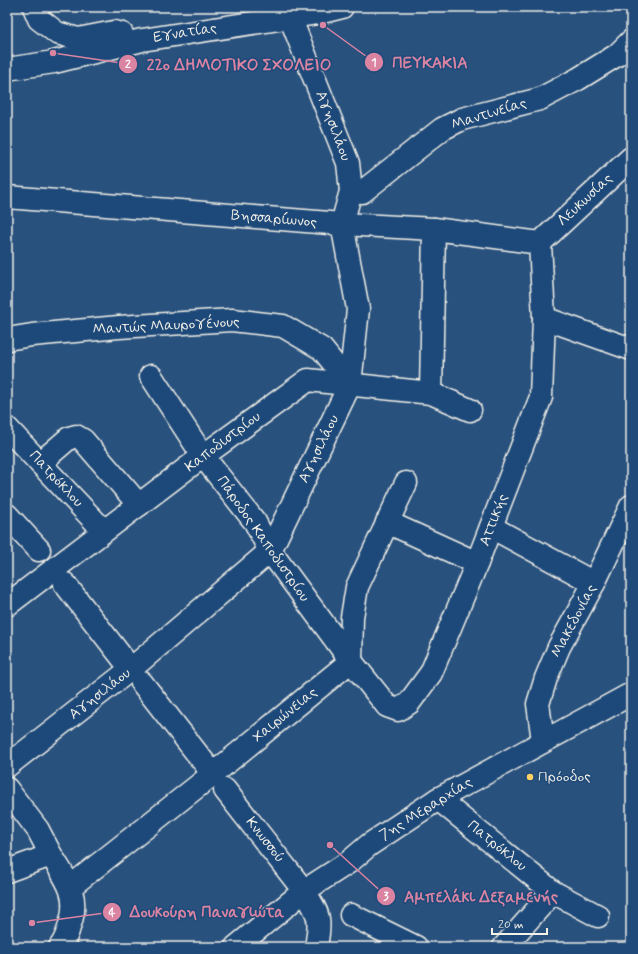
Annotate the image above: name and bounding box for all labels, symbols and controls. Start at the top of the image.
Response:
street label: Εγνατίας [152,18,219,48]
callout: ΠΕΥΚΑΚΙΑ [364,48,476,76]
callout: 22ο ΔΗΜΟΤΙΚΟ ΣΧΟΛΕΙΟ [118,50,339,78]
text: ΠΕΥΚΑΚΙΑ [392,53,468,74]
text: 22ο ΔΗΜΟΤΙΚΟ ΣΧΟΛΕΙΟ [147,55,331,76]
text: 1 [371,55,377,71]
text: 2 [125,57,131,73]
street label: Αγησιλάου [310,88,356,164]
street label: Μαντινείας [449,93,529,135]
street label: Λευκωσίας [553,169,617,231]
street label: Βησσαρίωνος [230,205,318,233]
street label: Μαντώς Μαυρογένους [92,312,240,340]
street label: Καποδιστρίου [181,407,265,477]
street label: Αγησιλάου [294,411,344,486]
street label: Πατρόκλου [24,446,88,512]
street label: Πάροδος Καποδιστρίου [212,472,314,606]
street label: Αττικής [475,491,513,549]
street label: Μακεδονίας [546,581,602,661]
street label: Αγησιλάου [65,663,135,725]
street label: Χαιρώνειας [248,682,322,747]
place label: Πρόοδος [538,767,591,787]
street label: 7ης Μεραρχίας [376,772,477,846]
marker: Πρόοδος [525,772,535,782]
street label: Κνωσσού [241,813,289,867]
street label: Πατρόκλου [463,816,531,876]
callout: Αμπελάκι Δεξαμενής [376,882,566,910]
text: Αμπελάκι Δεξαμενής [404,887,558,908]
text: 3 [383,889,389,905]
callout: Δουκούρη Παναγιώτα [102,898,293,926]
text: Δουκούρη Παναγιώτα [129,902,285,923]
text: 4 [109,905,116,921]
scale bar [492,910,547,936]
text: 20 m [498,917,524,933]

